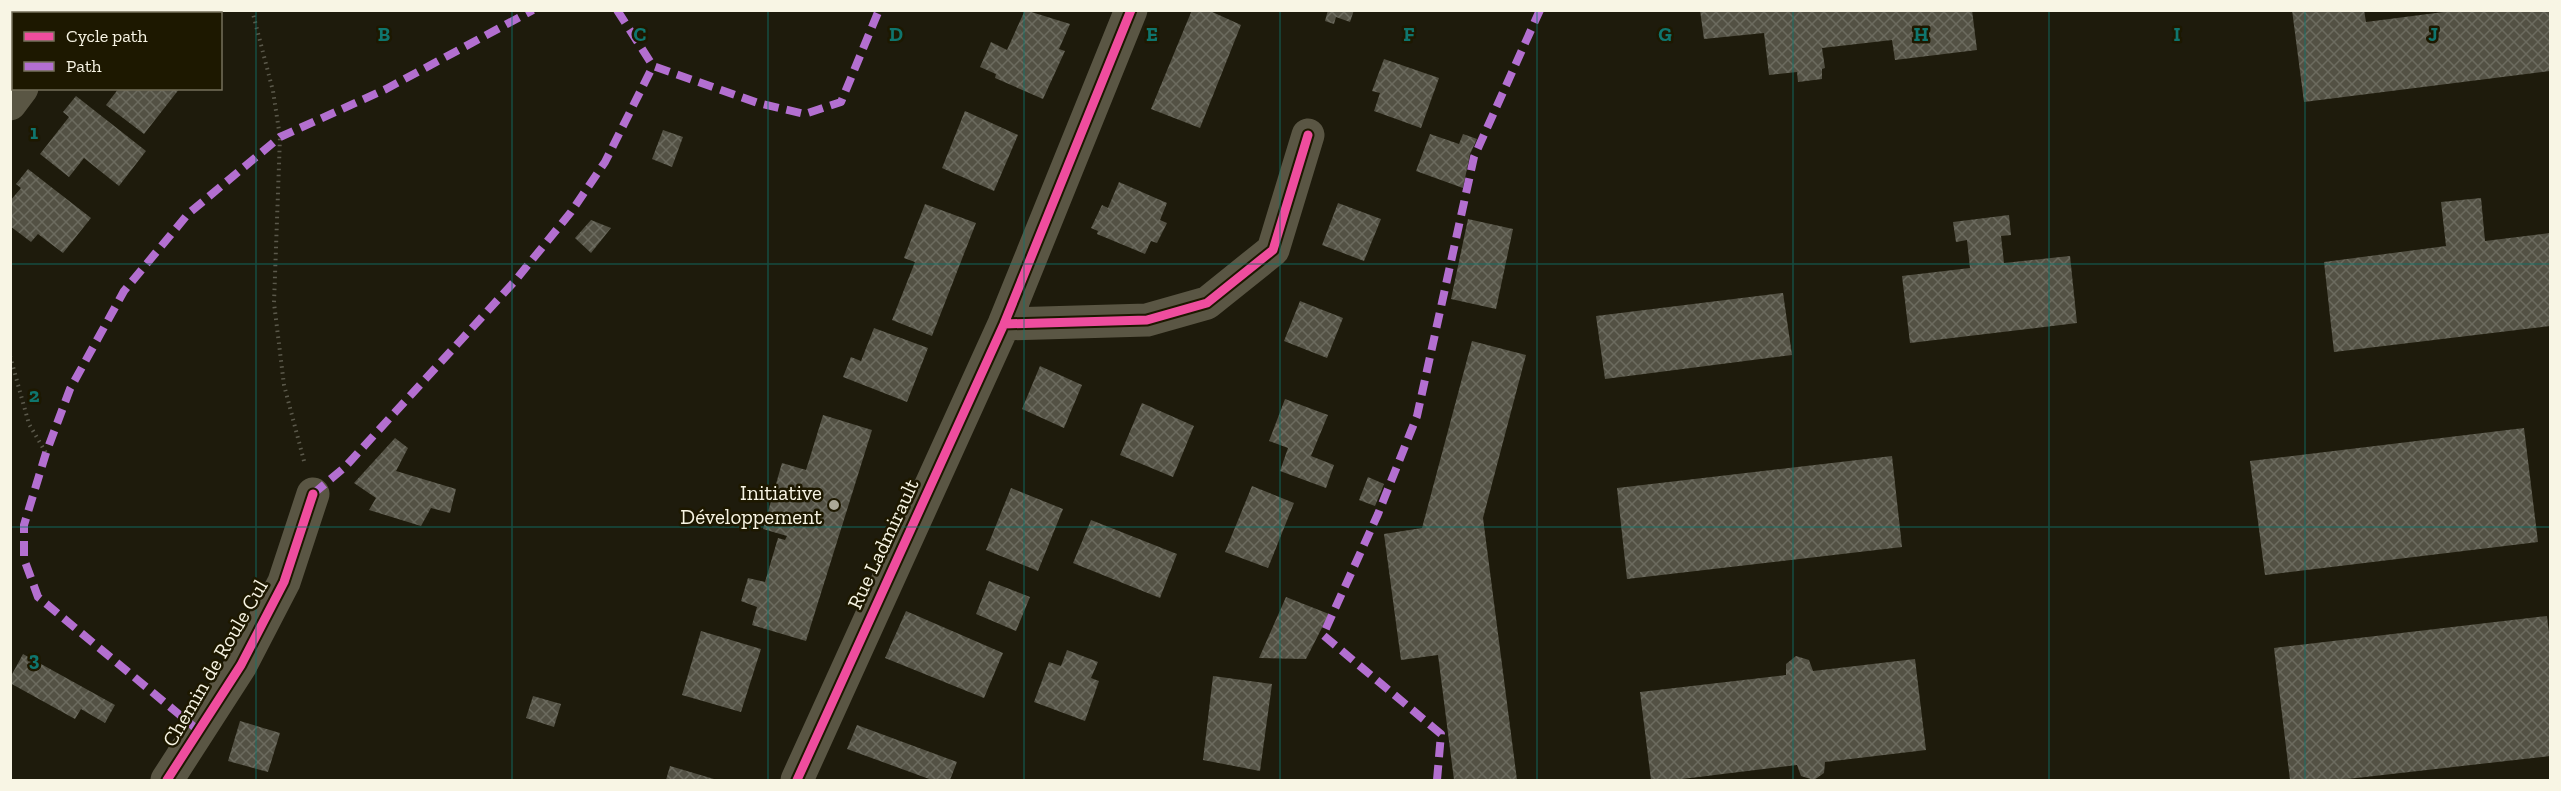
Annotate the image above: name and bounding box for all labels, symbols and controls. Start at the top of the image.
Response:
legend [12,12,222,90]
text: B [378,22,390,46]
text: C [634,22,647,46]
text: D [889,22,903,46]
text: E [1146,22,1158,46]
text: F [1403,22,1415,46]
text: G [1658,22,1672,46]
text: H [1913,22,1929,46]
text: I [2173,22,2181,46]
text: J [2428,22,2438,46]
text: Cycle path [66,25,148,47]
text: Path [66,55,102,77]
text: 1 [30,120,38,144]
text: 2 [29,383,40,407]
street label: Rue Ladmirault [842,475,924,613]
place label: Initiative Développement [680,480,822,529]
marker: Initiative Développement [827,498,841,512]
street label: Chemin de Roule Cul [157,574,273,751]
text: 3 [29,647,40,671]

